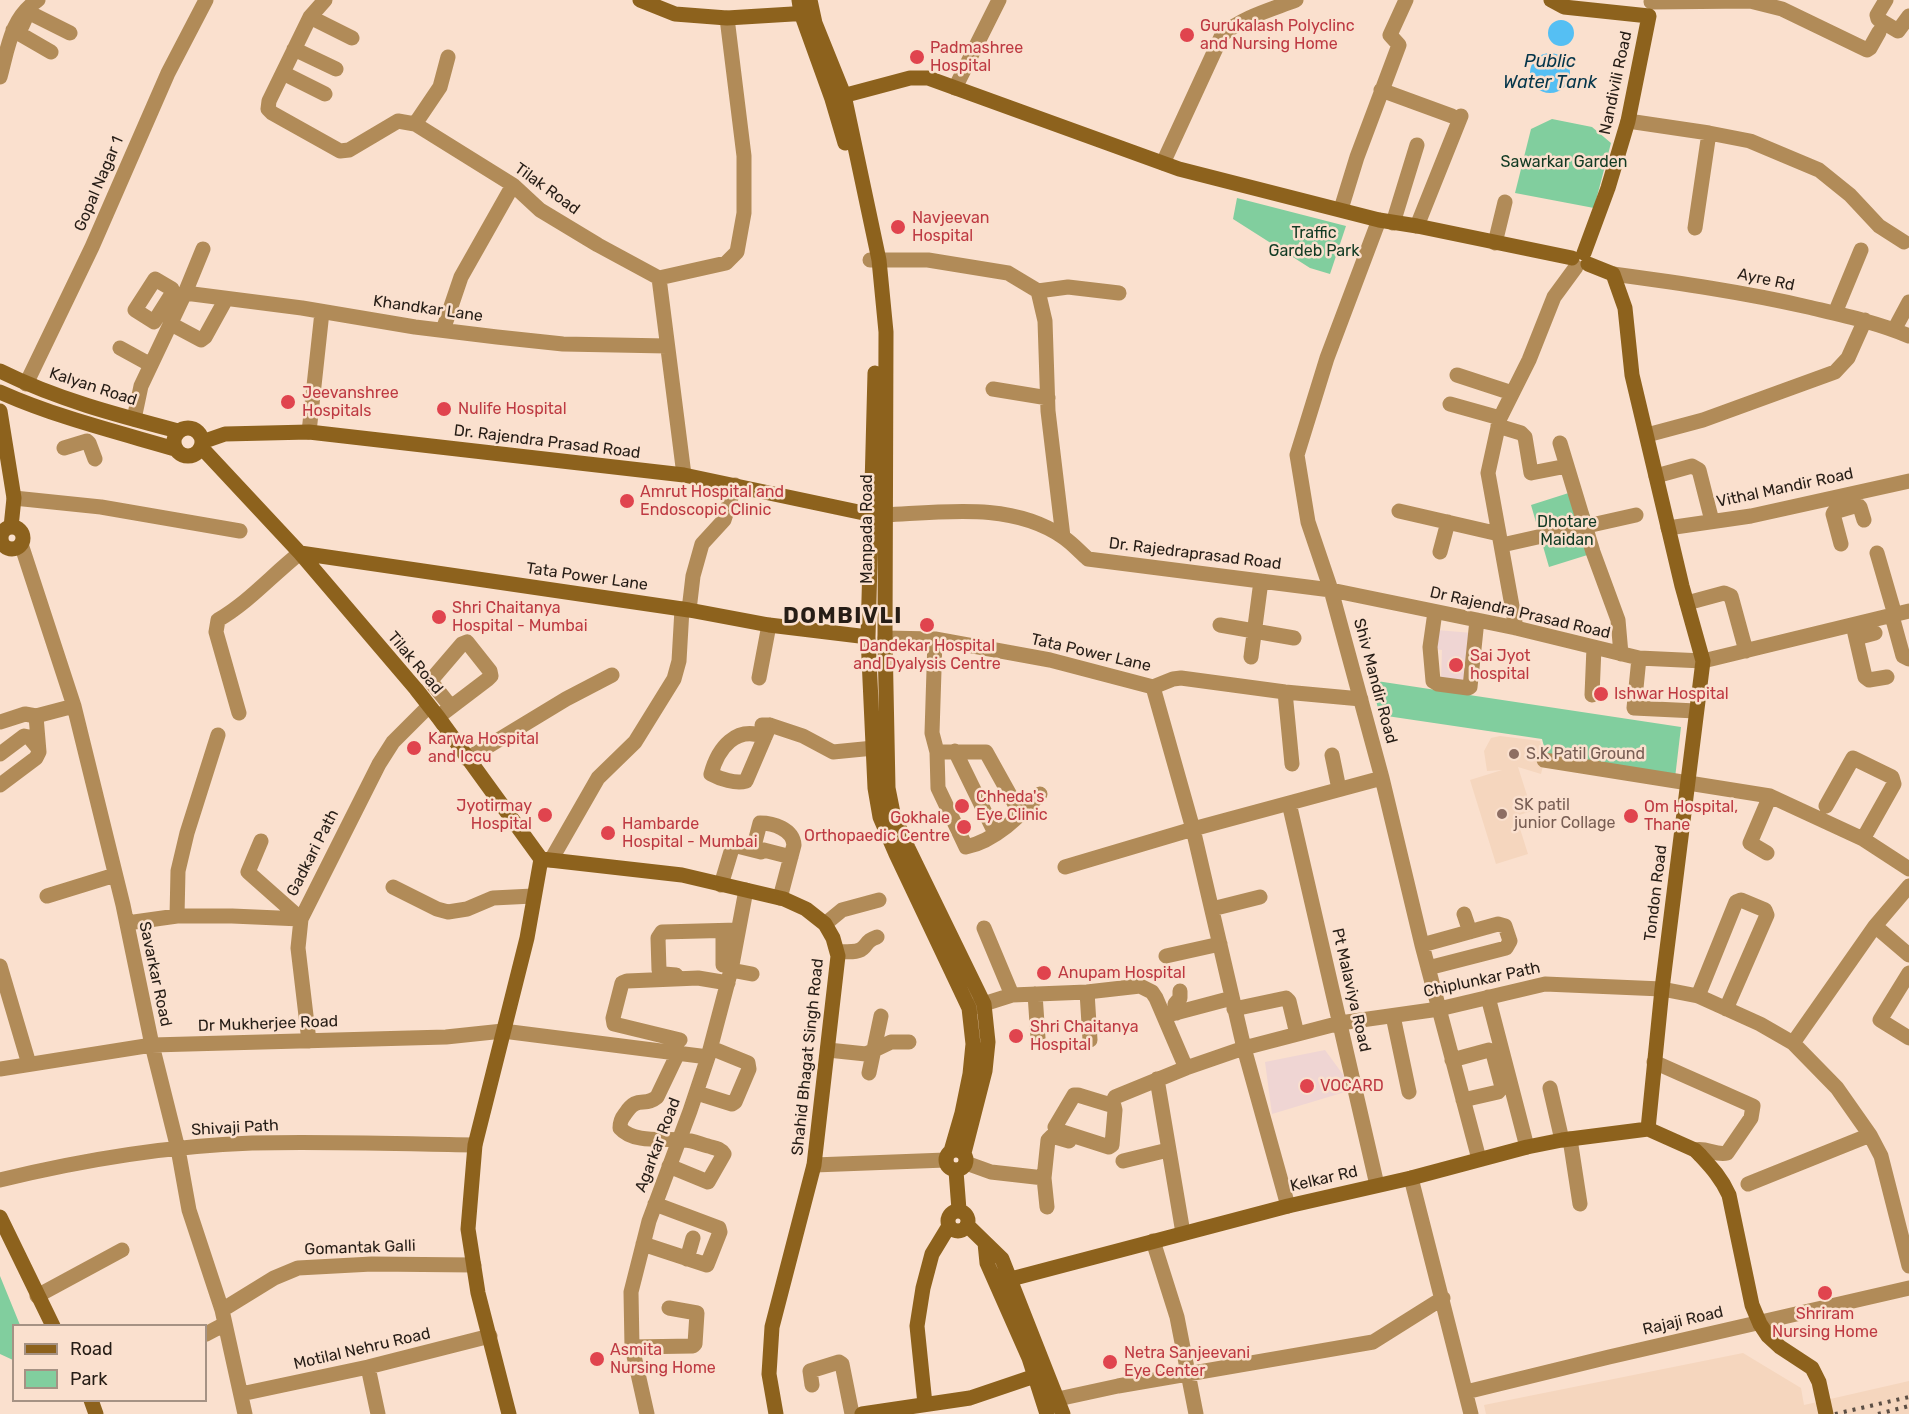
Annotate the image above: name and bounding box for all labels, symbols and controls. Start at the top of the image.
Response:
place label: Gurukalash Polyclinc and Nursing Home [1200,16,1355,54]
marker: Gurukalash Polyclinc and Nursing Home [1178,26,1196,44]
street label: Nandivili Road [1596,29,1636,137]
place label: Padmashree Hospital [930,38,1023,76]
marker: Padmashree Hospital [908,48,926,66]
water label: Public Water Tank [1503,51,1597,94]
street label: Gopal Nagar 1 [70,134,128,234]
park label: Sawarkar Garden [1501,152,1627,172]
street label: Tilak Road [511,159,583,219]
place label: Navjeevan Hospital [912,208,989,246]
marker: Navjeevan Hospital [889,218,907,236]
park label: Traffic Gardeb Park [1269,223,1359,261]
street label: Ayre Rd [1736,265,1796,295]
street label: Khandkar Lane [372,292,484,326]
street label: Kalyan Road [47,364,139,410]
place label: Jeevanshree Hospitals [302,383,399,421]
marker: Jeevanshree Hospitals [279,393,297,411]
place label: Nulife Hospital [458,399,567,419]
marker: Nulife Hospital [435,400,453,418]
street label: Dr. Rajendra Prasad Road [453,421,641,463]
street label: Vithal Mandir Road [1715,464,1855,512]
street label: Manpada Road [857,474,877,584]
place label: Amrut Hospital and Endoscopic Clinic [640,482,784,520]
marker: Amrut Hospital and Endoscopic Clinic [618,492,636,510]
park label: Dhotare Maidan [1537,512,1597,550]
street label: Dr. Rajedraprasad Road [1108,534,1282,574]
street label: Tata Power Lane [525,559,649,595]
street label: Dr Rajendra Prasad Road [1428,583,1612,643]
place label: Shri Chaitanya Hospital - Mumbai [452,598,588,636]
district label: DOMBIVLI [783,604,903,630]
marker: Shri Chaitanya Hospital - Mumbai [430,608,448,626]
marker: Dandekar Hospital and Dyalysis Centre [918,616,936,634]
street label: Shiv Mandir Road [1349,616,1401,746]
street label: Tilak Road [383,628,447,698]
street label: Tata Power Lane [1029,630,1153,676]
place label: Dandekar Hospital and Dyalysis Centre [853,636,1001,674]
place label: Sai Jyot hospital [1470,646,1531,684]
marker: Sai Jyot hospital [1447,656,1465,674]
place label: Ishwar Hospital [1614,684,1729,704]
marker: Ishwar Hospital [1592,685,1610,703]
place label: Karwa Hospital and Iccu [428,729,539,767]
marker: Karwa Hospital and Iccu [405,739,423,757]
place label: S.K Patil Ground [1526,744,1645,764]
marker: S.K Patil Ground [1507,747,1521,761]
place label: Chheda's Eye Clinic [976,787,1048,825]
place label: SK patil junior Collage [1514,795,1615,833]
place label: Jyotirmay Hospital [456,796,532,834]
marker: Chheda's Eye Clinic [953,797,971,815]
place label: Om Hospital, Thane [1644,797,1738,835]
street label: Gadkari Path [283,806,343,900]
marker: Jyotirmay Hospital [536,806,554,824]
marker: SK patil junior Collage [1495,807,1509,821]
marker: Om Hospital, Thane [1622,807,1640,825]
place label: Gokhale Orthopaedic Centre [804,808,950,846]
place label: Hambarde Hospital - Mumbai [622,814,758,852]
marker: Gokhale Orthopaedic Centre [955,818,973,836]
marker: Hambarde Hospital - Mumbai [599,824,617,842]
street label: Tondon Road [1641,844,1671,942]
street label: Savarkar Road [134,920,176,1028]
street label: Pt Malaviya Road [1327,926,1375,1054]
street label: Shahid Bhagat Singh Road [788,958,828,1156]
street label: Chiplunkar Path [1422,958,1542,1002]
place label: Anupam Hospital [1058,963,1186,983]
marker: Anupam Hospital [1035,964,1053,982]
street label: Dr Mukherjee Road [198,1012,338,1036]
place label: Shri Chaitanya Hospital [1030,1017,1139,1055]
marker: Shri Chaitanya Hospital [1007,1027,1025,1045]
place label: VOCARD [1320,1076,1384,1096]
marker: VOCARD [1298,1077,1316,1095]
street label: Agarkar Road [631,1095,685,1195]
street label: Shivaji Path [191,1116,279,1140]
street label: Kelkar Rd [1288,1162,1360,1196]
street label: Gomantak Galli [304,1236,416,1260]
marker: Shriram Nursing Home [1816,1284,1834,1302]
street label: Rajaji Road [1641,1302,1725,1340]
place label: Shriram Nursing Home [1772,1304,1878,1342]
legend [12,1324,207,1402]
street label: Motilal Nehru Road [292,1324,432,1374]
text: Road [70,1338,113,1360]
place label: Asmita Nursing Home [610,1340,716,1378]
place label: Netra Sanjeevani Eye Center [1124,1343,1250,1381]
marker: Asmita Nursing Home [588,1350,606,1368]
marker: Netra Sanjeevani Eye Center [1101,1353,1119,1371]
text: Park [70,1368,107,1390]

